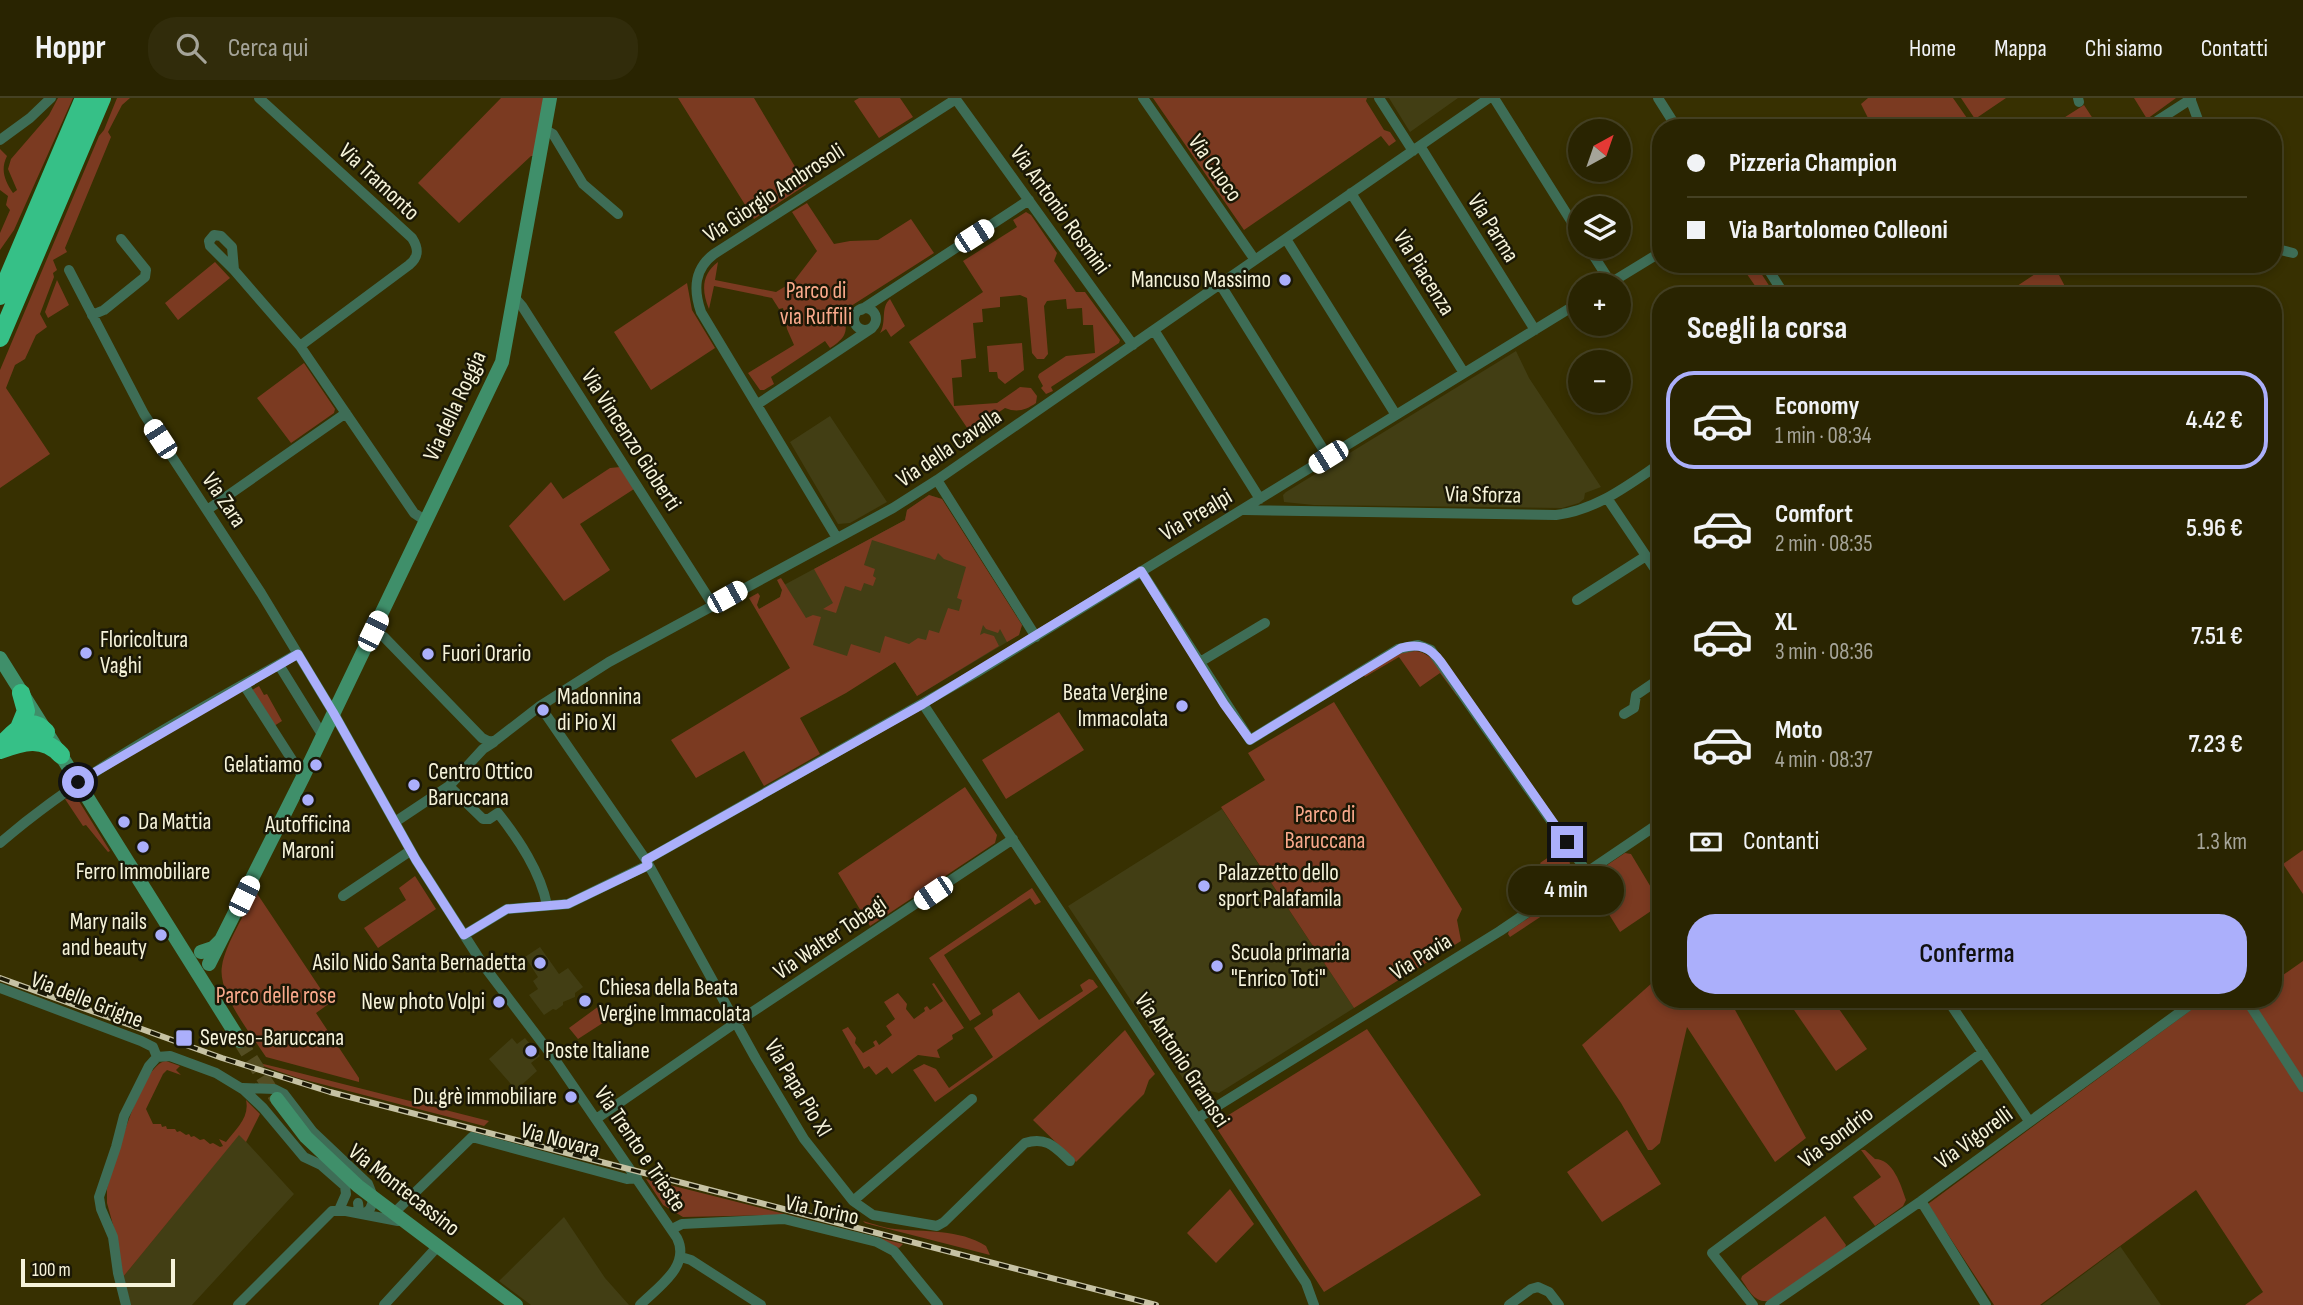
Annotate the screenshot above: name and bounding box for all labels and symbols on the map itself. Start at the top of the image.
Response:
north arrow [1568,119,1631,182]
street label: Via Cuoco [1182,129,1248,207]
street label: Via Tramonto [333,137,425,227]
street label: Via Giorgio Ambrosoli [698,137,850,249]
street label: Via Antonio Rosmini [1004,140,1116,280]
street label: Via Parma [1461,189,1525,267]
car [951,216,998,256]
street label: Via Piacenza [1387,225,1461,321]
place label: Mancuso Massimo [1131,266,1271,294]
marker: Mancuso Massimo [1277,272,1293,288]
park label: Parco di via Ruffili [780,277,852,331]
street label: Via della Roggia [417,346,493,466]
street label: Via Vincenzo Gioberti [575,364,687,516]
street label: Via della Cavalla [891,402,1007,494]
car [140,416,181,462]
car [1305,437,1352,477]
street label: Via Zara [196,467,252,533]
street label: Via Sforza [1445,480,1521,510]
street label: Via Prealpi [1155,483,1237,547]
car [704,578,751,616]
car [355,608,392,654]
place label: Floricoltura Vaghi [100,626,188,680]
place label: Fuori Orario [442,640,531,668]
marker: Floricoltura Vaghi [78,645,94,661]
marker: Fuori Orario [420,646,436,662]
place label: Beata Vergine Immacolata [1063,679,1168,733]
place label: Madonnina di Pio XI [557,683,641,737]
marker: Beata Vergine Immacolata [1174,698,1190,714]
marker: Madonnina di Pio XI [535,702,551,718]
place label: Gelatiamo [224,751,302,779]
marker: Gelatiamo [308,757,324,773]
place label: Centro Ottico Baruccana [428,758,533,812]
route start [62,766,94,798]
marker: Centro Ottico Baruccana [406,777,422,793]
marker: Autofficina Maroni [300,792,316,808]
park label: Parco di Baruccana [1285,801,1365,855]
place label: Da Mattia [138,808,211,836]
place label: Autofficina Maroni [264,811,351,865]
marker: Da Mattia [116,814,132,830]
route end [1551,826,1583,858]
marker: Ferro Immobiliare [135,839,151,855]
place label: Ferro Immobiliare [76,858,210,886]
place label: Palazzetto dello sport Palafamila [1218,859,1342,913]
callout: 4 min [1509,866,1625,916]
car [226,873,263,919]
car [910,873,957,913]
marker: Palazzetto dello sport Palafamila [1196,878,1212,894]
street label: Via Walter Tobagi [768,890,892,986]
place label: Mary nails and beauty [62,908,147,962]
marker: Mary nails and beauty [153,927,169,943]
street label: Via Pavia [1385,927,1457,987]
place label: Scuola primaria "Enrico Toti" [1231,939,1350,993]
place label: Asilo Nido Santa Bernadetta [312,949,526,977]
marker: Asilo Nido Santa Bernadetta [532,955,548,971]
marker: Scuola primaria "Enrico Toti" [1209,958,1225,974]
street label: Via delle Grigne [27,966,147,1034]
place label: Chiesa della Beata Vergine Immacolata [599,974,751,1028]
park label: Parco delle rose [216,982,336,1010]
place label: New photo Volpi [361,988,485,1016]
street label: Via Antonio Gramsci [1128,988,1236,1132]
marker: Chiesa della Beata Vergine Immacolata [577,993,593,1009]
marker: New photo Volpi [491,994,507,1010]
place label: Seveso-Baruccana [200,1024,344,1052]
marker: Seveso-Baruccana [174,1028,194,1048]
street label: Via Papa Pio XI [758,1034,838,1142]
place label: Poste Italiane [545,1037,650,1065]
marker: Poste Italiane [523,1043,539,1059]
street label: Via Trento e Trieste [588,1081,692,1217]
place label: Du.grè immobiliare [413,1083,557,1111]
marker: Du.grè immobiliare [563,1089,579,1105]
street label: Via Sondrio [1793,1100,1879,1174]
street label: Via Vigorelli [1930,1100,2018,1176]
street label: Via Novara [517,1116,603,1164]
street label: Via Montecassino [343,1138,465,1242]
street label: Via Torino [783,1189,861,1231]
scale bar [21,1256,175,1288]

